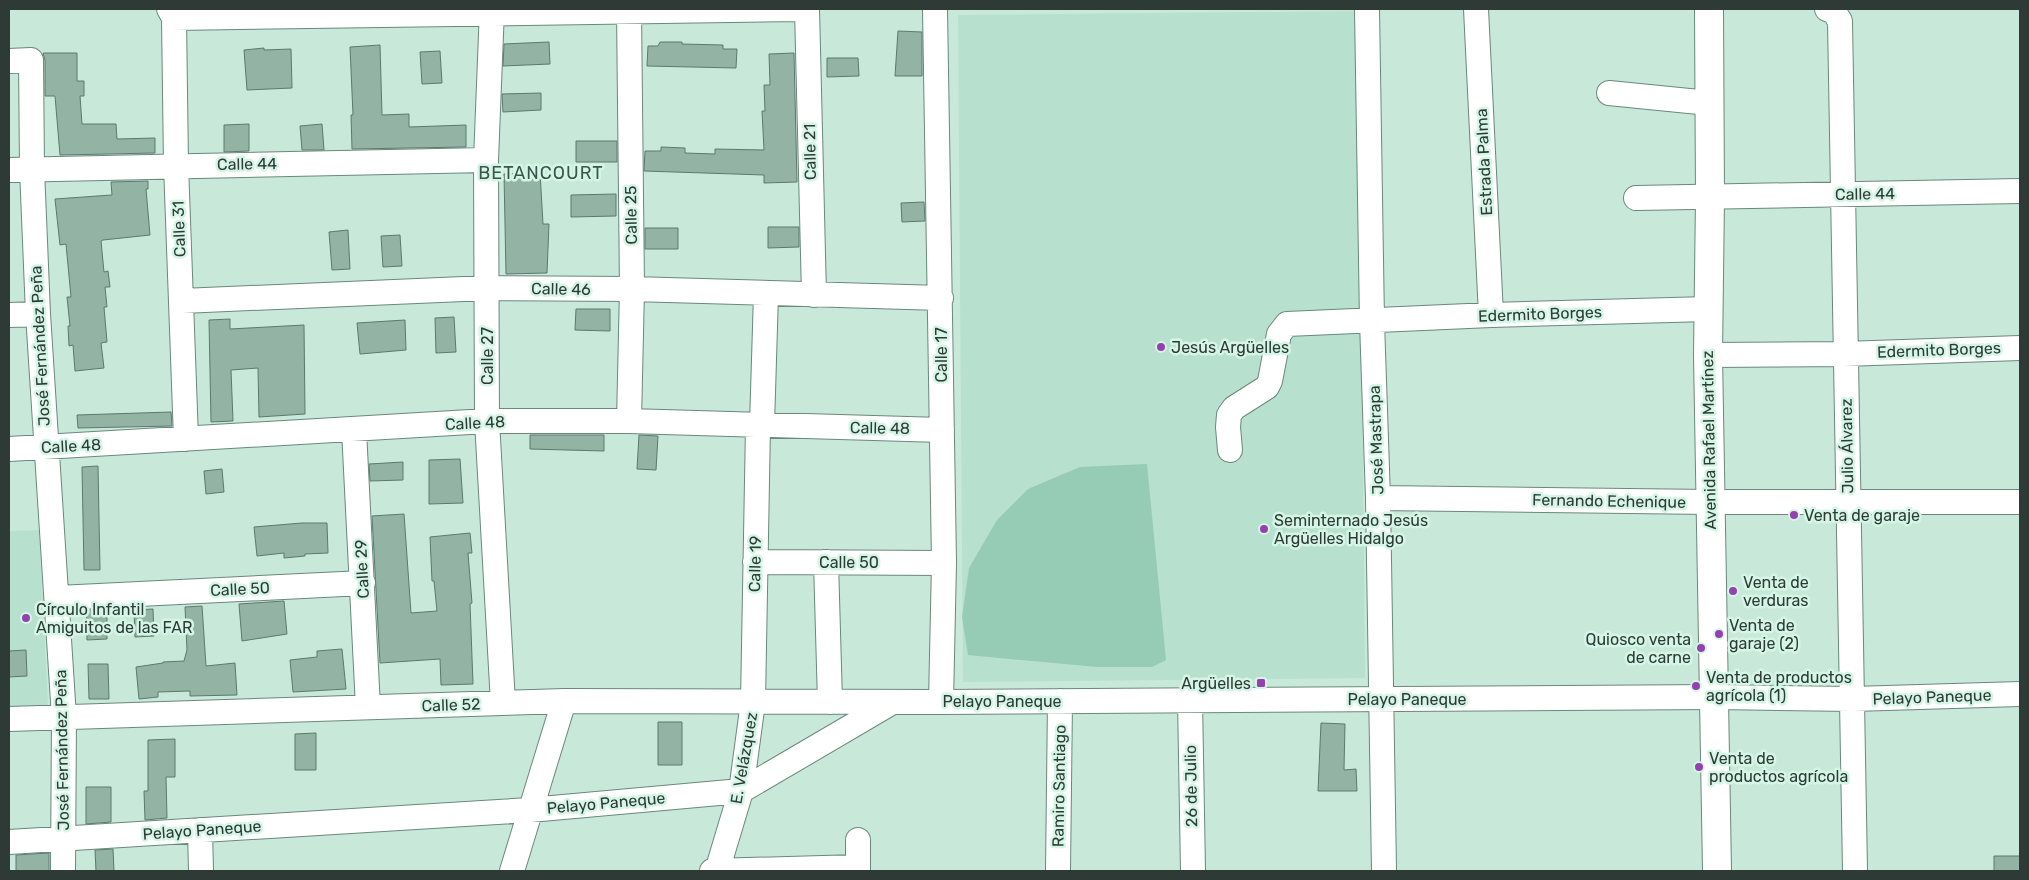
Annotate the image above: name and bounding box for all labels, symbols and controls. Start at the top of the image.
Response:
street label: Estrada Palma [1472,108,1496,216]
street label: Calle 21 [800,124,820,180]
street label: Calle 44 [217,154,277,174]
district label: BETANCOURT [478,162,604,184]
street label: Calle 44 [1835,184,1895,204]
street label: Calle 25 [621,185,641,245]
street label: Calle 31 [169,201,189,257]
street label: José Fernández Peña [26,265,54,427]
street label: Calle 46 [531,279,591,299]
street label: Edermito Borges [1478,302,1602,326]
street label: Calle 27 [478,327,497,385]
street label: Calle 17 [932,327,951,383]
place label: Jesús Argüelles [1171,338,1289,357]
street label: Edermito Borges [1877,338,2001,362]
marker: Jesús Argüelles [1155,341,1167,353]
street label: Avenida Rafael Martínez [1698,350,1720,530]
street label: José Mastrapa [1365,385,1387,495]
street label: Julio Álvarez [1837,398,1857,494]
street label: Calle 48 [444,412,506,434]
street label: Calle 48 [850,418,910,438]
street label: Calle 48 [40,435,102,457]
street label: Fernando Echenique [1532,490,1686,512]
place label: Venta de garaje [1804,506,1920,525]
marker: Venta de garaje [1788,509,1800,521]
place label: Seminternado Jesús Argüelles Hidalgo [1274,511,1428,548]
marker: Seminternado Jesús Argüelles Hidalgo [1258,523,1270,535]
street label: Calle 19 [745,536,765,592]
street label: Calle 29 [351,539,373,599]
street label: Calle 50 [819,553,879,572]
place label: Venta de verduras [1743,573,1809,610]
street label: Calle 50 [210,578,270,600]
marker: Venta de verduras [1727,585,1739,597]
place label: Círculo Infantil Amiguitos de las FAR [36,600,192,637]
marker: Círculo Infantil Amiguitos de las FAR [20,612,32,624]
place label: Venta de garaje (2) [1729,616,1799,653]
marker: Venta de garaje (2) [1713,628,1725,640]
place label: Quiosco venta de carne [1586,630,1691,667]
marker: Quiosco venta de carne [1695,642,1707,654]
place label: Venta de productos agrícola (1) [1706,668,1852,705]
street label: José Fernández Peña [51,669,73,831]
place label: Argüelles [1181,674,1251,693]
marker: Argüelles [1255,677,1267,689]
marker: Venta de productos agrícola (1) [1690,680,1702,692]
street label: Pelayo Paneque [1872,685,1992,709]
street label: Pelayo Paneque [1347,690,1467,709]
street label: Pelayo Paneque [942,692,1062,711]
street label: Calle 52 [421,694,481,716]
street label: E. Velázquez [727,711,761,805]
street label: Ramiro Santiago [1048,725,1070,847]
street label: 26 de Julio [1181,745,1201,827]
place label: Venta de productos agrícola [1709,749,1848,786]
marker: Venta de productos agrícola [1693,761,1705,773]
street label: Pelayo Paneque [546,788,666,818]
street label: Pelayo Paneque [142,816,262,844]

